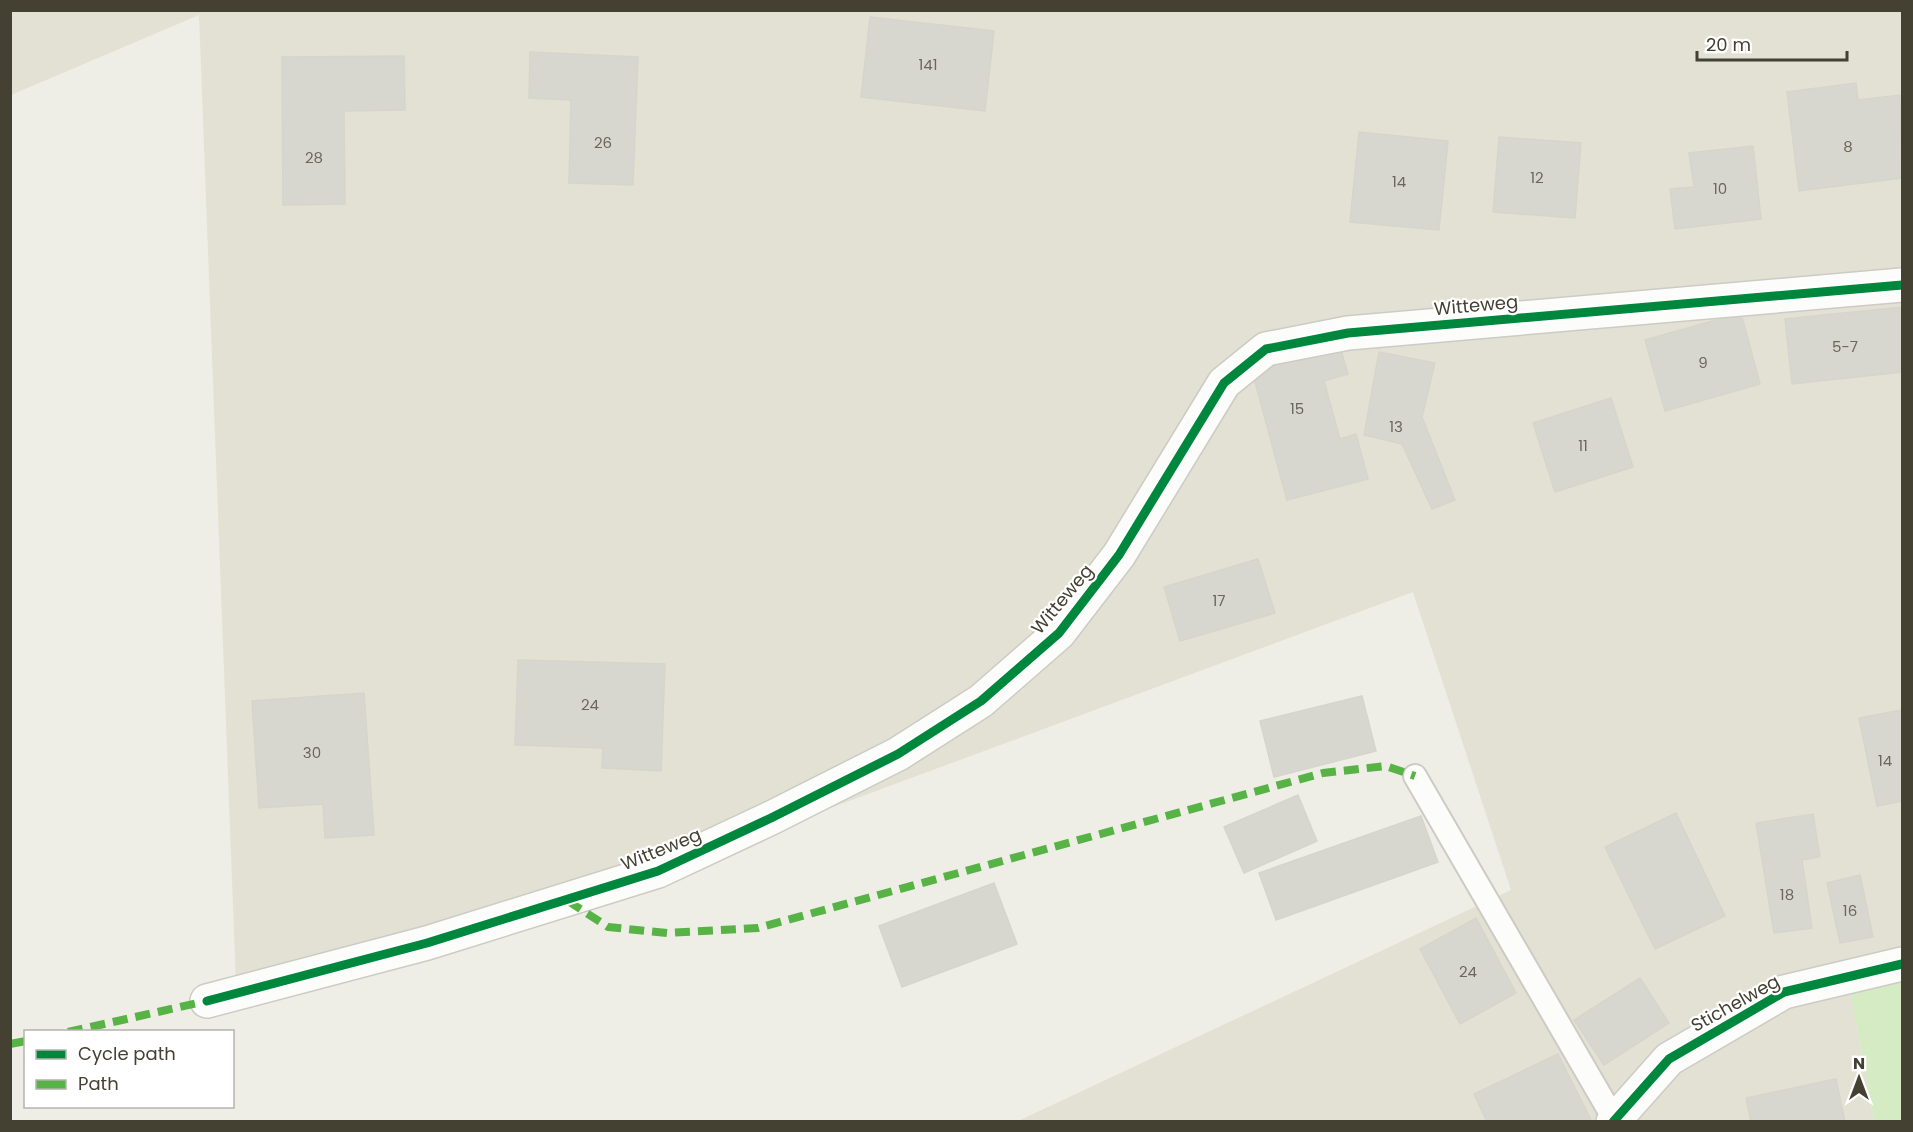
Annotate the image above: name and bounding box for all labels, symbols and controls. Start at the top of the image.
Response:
scale bar [1697,24,1847,62]
text: 20 m [1706,32,1751,57]
house number: 141 [918,54,938,75]
house number: 26 [594,132,612,153]
house number: 8 [1843,136,1853,157]
house number: 28 [305,147,323,168]
house number: 12 [1530,167,1544,188]
house number: 14 [1392,171,1406,192]
house number: 10 [1713,178,1727,199]
street label: Witteweg [1433,289,1519,321]
house number: 5-7 [1832,336,1858,357]
house number: 9 [1698,352,1708,373]
house number: 15 [1290,398,1304,419]
house number: 13 [1389,416,1403,437]
house number: 11 [1578,435,1588,456]
street label: Witteweg [1025,559,1099,639]
house number: 17 [1213,590,1226,611]
house number: 24 [581,694,599,715]
house number: 30 [303,742,321,763]
house number: 14 [1878,750,1892,771]
street label: Witteweg [617,822,705,876]
house number: 18 [1780,884,1794,905]
house number: 16 [1843,900,1857,921]
house number: 24 [1459,961,1477,982]
street label: Stichelweg [1686,968,1784,1038]
legend [24,1030,234,1108]
text: Cycle path [78,1041,176,1066]
north arrow [1829,1048,1889,1108]
text: N [1853,1052,1865,1075]
text: Path [78,1071,119,1096]

